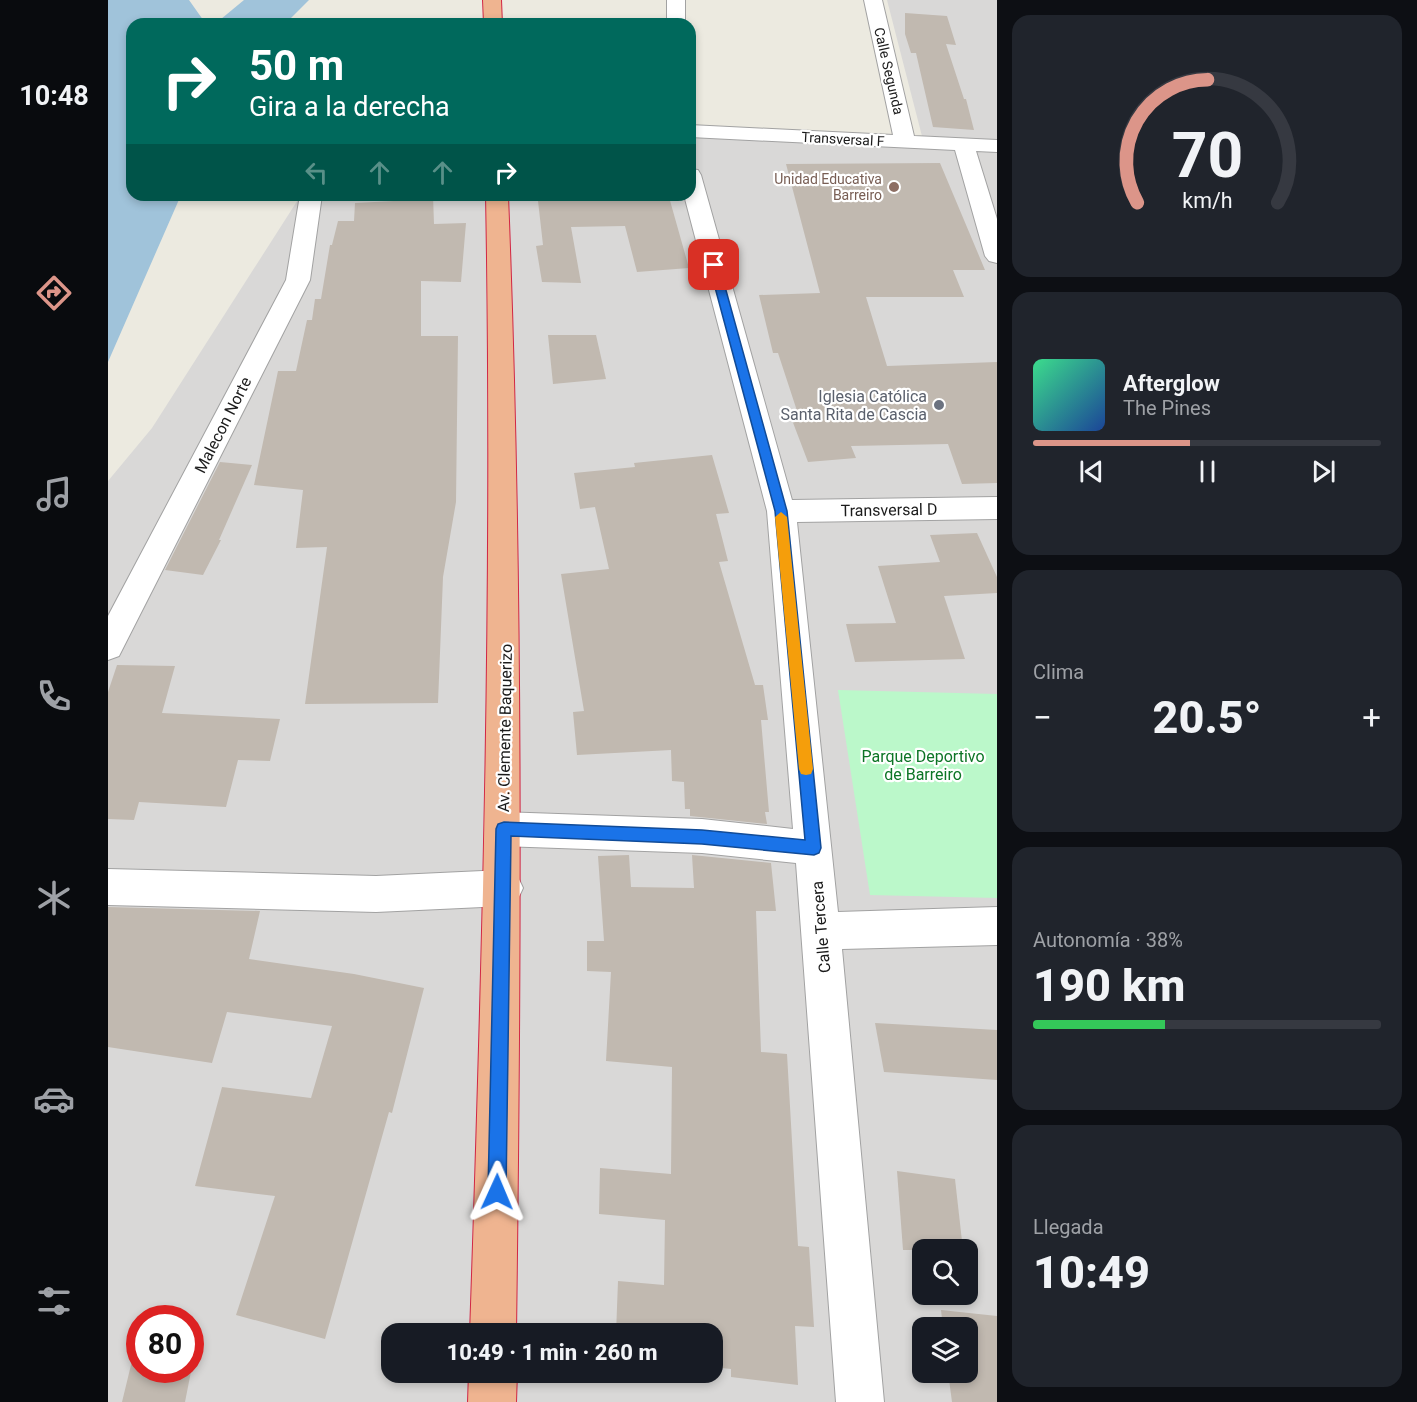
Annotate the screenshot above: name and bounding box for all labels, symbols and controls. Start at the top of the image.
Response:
street label: Calle Segunda [871,26,907,116]
text: 50 m [249,41,344,90]
icon: right [150,42,228,120]
text: 10:48 [19,80,89,112]
text: Gira a la derecha [249,91,450,123]
text: 70 [1171,119,1243,192]
street label: Transversal F [801,129,885,149]
icon: left [300,156,333,189]
icon: ahead [363,156,396,189]
icon: ahead [426,156,459,189]
icon: right [489,156,522,189]
place label: Unidad Educativa Barreiro [774,171,882,203]
marker: Unidad Educativa Barreiro [887,180,901,194]
text: km/h [1182,189,1232,214]
pin [688,239,739,290]
icon: arrive [697,248,730,281]
icon: directions [33,272,75,314]
text: Afterglow [1123,371,1220,396]
street label: Malecon Norte [191,374,255,476]
place label: Iglesia Católica Santa Rita de Cascia [781,387,927,424]
text: The Pines [1123,396,1211,420]
marker: Iglesia Católica Santa Rita de Cascia [932,398,946,412]
icon: previous [1075,455,1108,488]
icon: pause [1191,455,1224,488]
icon: next [1307,455,1340,488]
icon: music [33,473,75,515]
street label: Transversal D [840,500,938,520]
street label: Av. Clemente Baquerizo [494,644,516,812]
text: Clima [1033,660,1084,684]
icon: phone [33,675,75,717]
text: 20.5° [1153,691,1262,744]
text: − [1033,698,1052,737]
text: + [1362,698,1381,737]
park label: Parque Deportivo de Barreiro [861,747,985,784]
icon: climate [33,877,75,919]
street label: Calle Tercera [808,880,834,974]
text: Autonomía · 38% [1033,928,1183,952]
text: 190 km [1033,959,1185,1012]
icon: car [33,1078,75,1120]
position arrow [465,1160,529,1224]
text: Llegada [1033,1215,1104,1239]
map controls [912,1239,978,1383]
button: search [912,1239,978,1305]
text: 10:49 [1033,1246,1150,1299]
icon: filters [33,1280,75,1322]
speed limit sign: 80 [126,1305,204,1383]
button: layers [912,1317,978,1383]
text: 10:49 · 1 min · 260 m [447,1340,657,1365]

